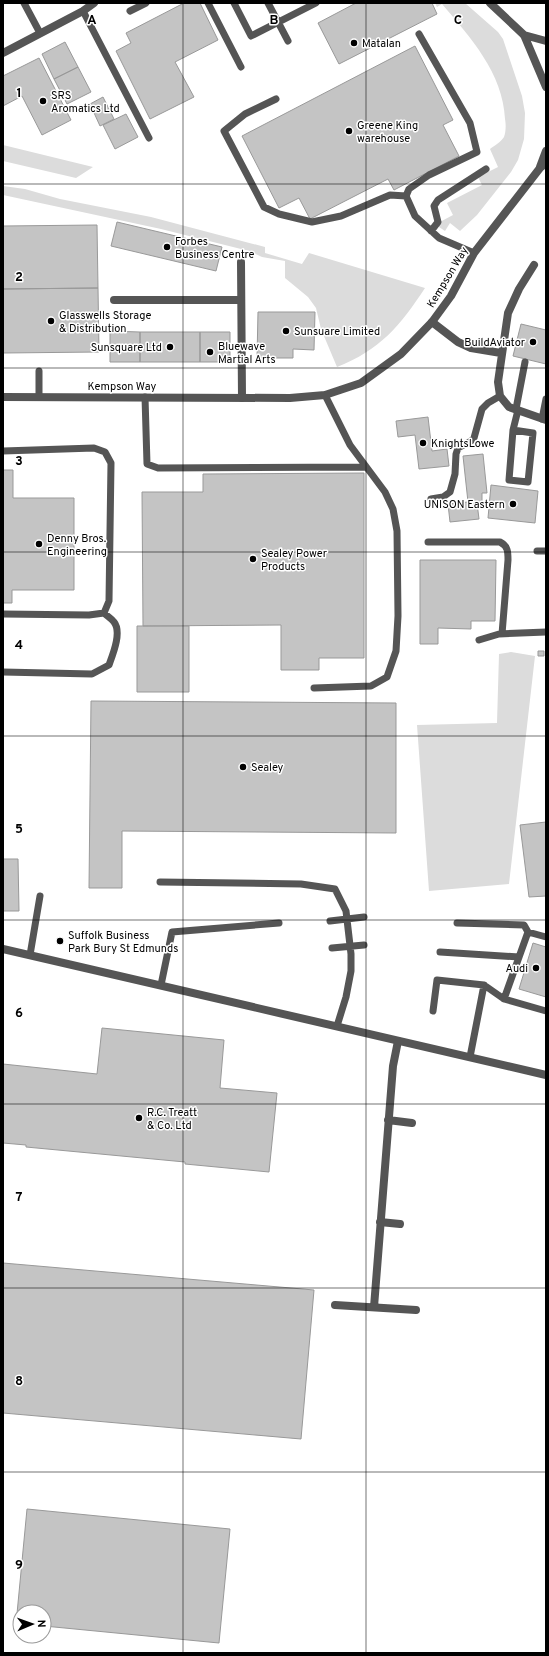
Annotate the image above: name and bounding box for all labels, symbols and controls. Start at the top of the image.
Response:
text: A [87,13,97,29]
text: B [270,13,279,29]
text: C [454,13,462,29]
place label: Matalan [362,37,401,51]
marker: Matalan [349,38,359,48]
text: 1 [16,86,22,102]
place label: SRS Aromatics Ltd [51,89,120,116]
marker: SRS Aromatics Ltd [38,96,48,106]
place label: Greene King warehouse [357,119,418,146]
marker: Greene King warehouse [344,126,354,136]
place label: Forbes Business Centre [175,235,254,262]
marker: Forbes Business Centre [162,242,172,252]
street label: Kempson Way [424,244,472,311]
text: 2 [15,270,23,286]
place label: Glasswells Storage & Distribution [59,309,151,336]
marker: Glasswells Storage & Distribution [46,316,56,326]
place label: Sunsuare Limited [294,325,380,339]
marker: Sunsuare Limited [281,326,291,336]
place label: BuildAviator [464,336,526,350]
marker: BuildAviator [528,337,538,347]
place label: Bluewave Martial Arts [218,340,276,367]
place label: Sunsquare Ltd [91,341,162,355]
marker: Sunsquare Ltd [165,342,175,352]
marker: Bluewave Martial Arts [205,347,215,357]
street label: Kempson Way [88,380,157,394]
place label: KnightsLowe [431,437,495,451]
marker: KnightsLowe [418,438,428,448]
text: 3 [15,454,23,470]
place label: UNISON Eastern [424,498,505,512]
marker: UNISON Eastern [508,499,518,509]
place label: Denny Bros. Engineering [47,532,107,559]
marker: Denny Bros. Engineering [34,539,44,549]
place label: Sealey Power Products [261,547,328,574]
marker: Sealey Power Products [248,554,258,564]
text: 4 [15,638,23,654]
place label: Sealey [251,761,284,775]
marker: Sealey [238,762,248,772]
text: 5 [15,822,23,838]
place label: Suffolk Business Park Bury St Edmunds [68,929,178,956]
marker: Suffolk Business Park Bury St Edmunds [55,936,65,946]
place label: Audi [505,962,528,976]
marker: Audi [531,963,541,973]
text: 6 [15,1006,23,1022]
place label: R.C. Treatt & Co. Ltd [147,1106,197,1133]
marker: R.C. Treatt & Co. Ltd [134,1113,144,1123]
text: 7 [16,1190,23,1206]
text: 8 [15,1374,23,1390]
text: 9 [15,1558,23,1574]
north arrow [12,1604,52,1644]
text: N [34,1619,48,1628]

